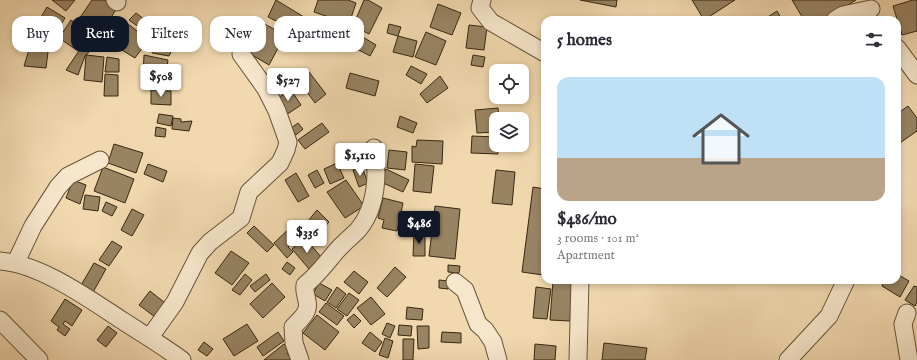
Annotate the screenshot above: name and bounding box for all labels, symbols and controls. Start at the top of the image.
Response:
chip: Buy [12,16,63,52]
chip: Rent [71,16,129,52]
chip: Filters [137,16,202,52]
chip: New [210,16,266,52]
chip: Apartment [274,16,364,52]
icon: filters [863,29,885,51]
text: 5 homes [557,30,612,51]
pin: $508 [137,64,185,98]
map controls [489,64,529,152]
button: locate [489,64,529,104]
text: $508 [149,68,173,85]
pin: $527 [264,68,312,102]
text: $527 [276,72,300,89]
icon: home [685,103,757,175]
button: layers [489,112,529,152]
pin: $1,110 [327,143,393,177]
text: $1,110 [344,147,376,164]
text: $486/mo [557,209,617,230]
pin: $486 [395,211,443,245]
text: $486 [407,215,431,232]
pin: $336 [283,220,331,254]
text: $336 [296,224,318,241]
text: 3 rooms · 101 m² [557,230,639,247]
text: Apartment [557,247,615,264]

